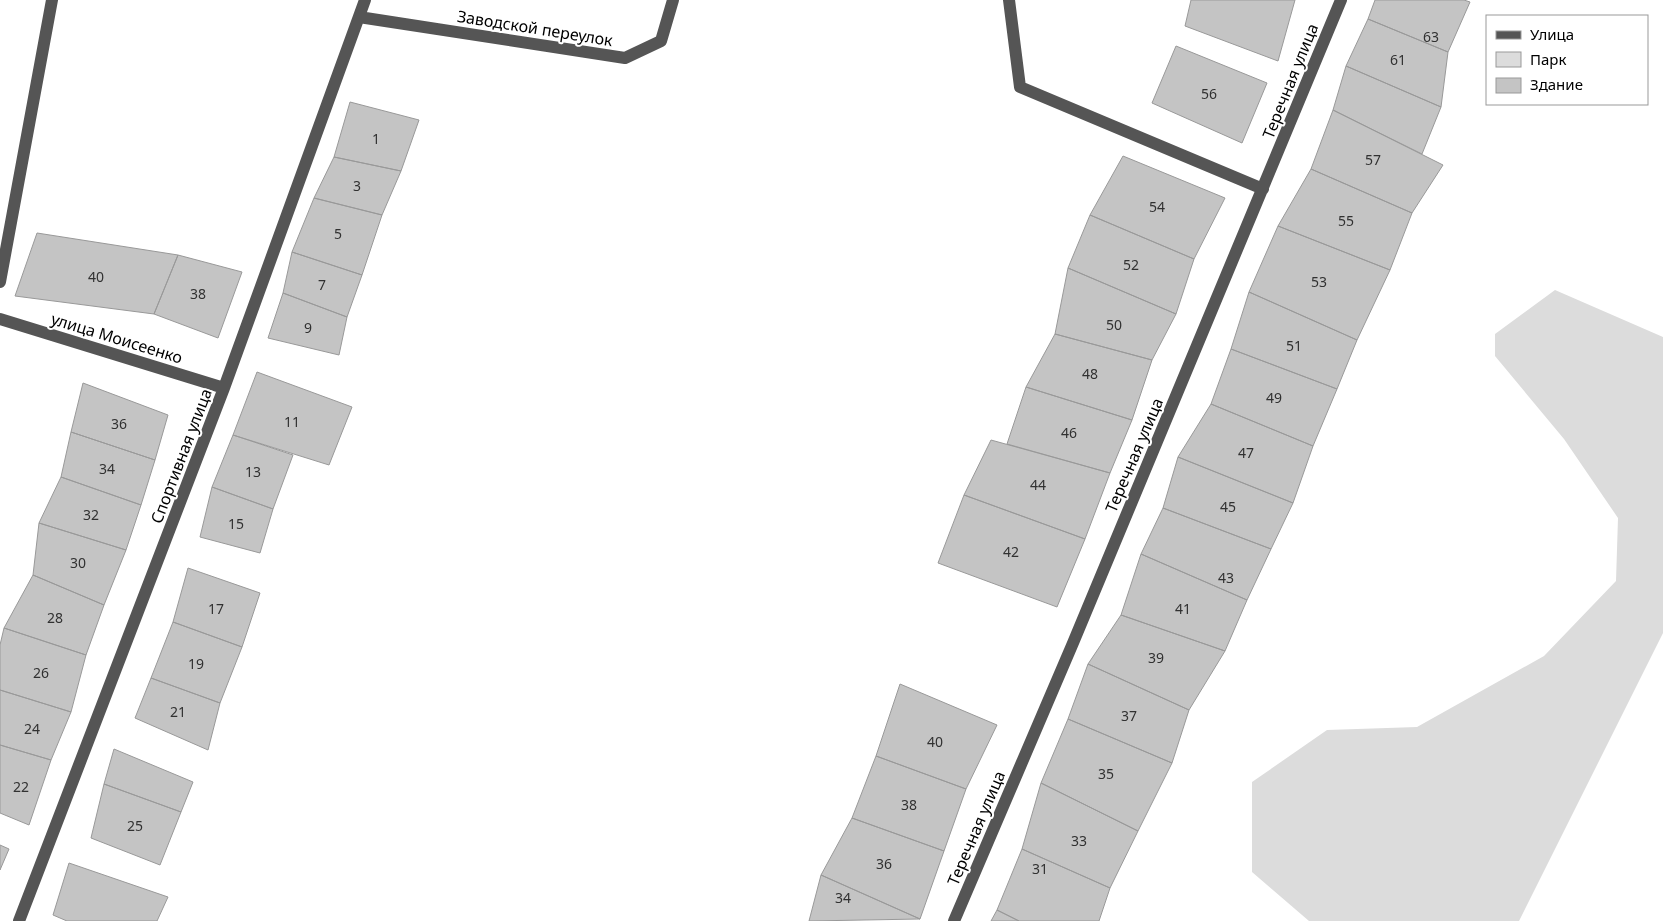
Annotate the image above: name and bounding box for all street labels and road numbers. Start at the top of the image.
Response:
street label: Заводской переулок [456,5,615,51]
street label: Теречная улица [1257,20,1323,142]
street label: улица Моисеенко [49,308,185,368]
street label: Спортивная улица [145,385,217,527]
street label: Теречная улица [1100,394,1168,516]
street label: Теречная улица [942,767,1010,889]

